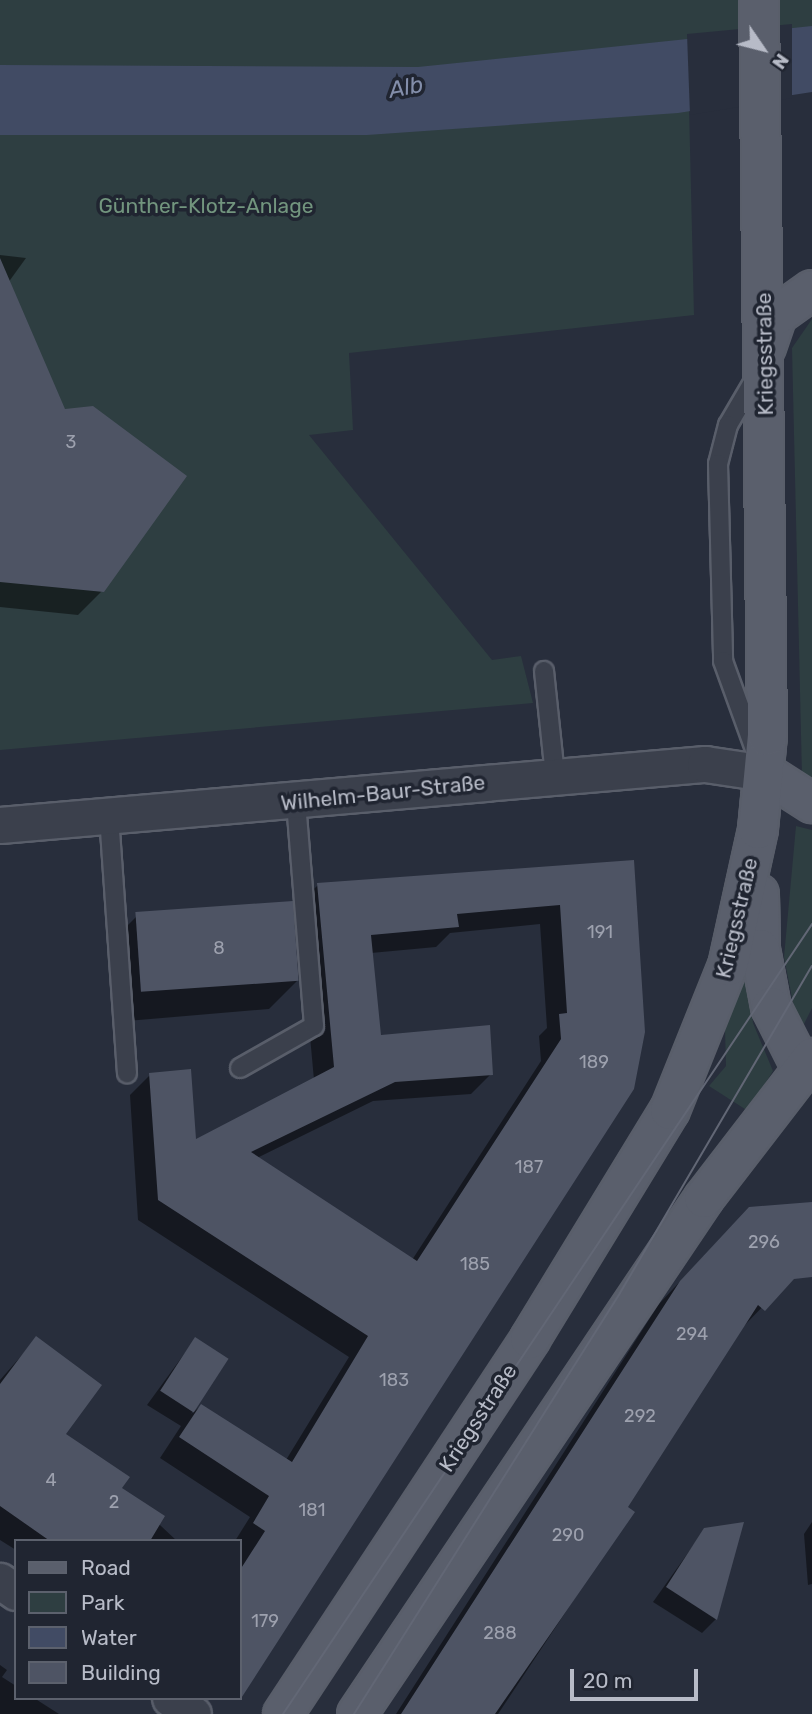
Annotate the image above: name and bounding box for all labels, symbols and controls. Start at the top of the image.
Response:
north arrow [728,14,798,84]
text: N [767,49,794,74]
water label: Alb [386,70,426,104]
park label: Günther-Klotz-Anlage [99,193,313,219]
street label: Kriegsstraße [751,292,779,416]
house number: 3 [66,431,76,453]
street label: Wilhelm-Baur-Straße [280,770,486,816]
street label: Kriegsstraße [711,855,763,981]
house number: 191 [587,921,613,943]
house number: 8 [213,937,225,959]
house number: 189 [579,1051,609,1073]
house number: 187 [515,1156,543,1178]
house number: 296 [748,1231,780,1253]
house number: 185 [460,1253,490,1275]
house number: 294 [676,1323,708,1345]
street label: Kriegsstraße [434,1360,522,1476]
house number: 183 [379,1369,409,1391]
house number: 292 [624,1405,656,1427]
house number: 4 [45,1469,57,1491]
house number: 2 [109,1491,119,1513]
house number: 181 [299,1499,325,1521]
house number: 290 [552,1524,584,1546]
legend [14,1539,242,1700]
text: Road [81,1555,131,1580]
text: Park [81,1590,125,1615]
house number: 179 [251,1610,279,1632]
house number: 288 [483,1622,517,1644]
text: Water [81,1625,137,1650]
scale bar [574,1654,702,1698]
text: Building [81,1660,161,1685]
text: 20 m [583,1668,632,1693]

